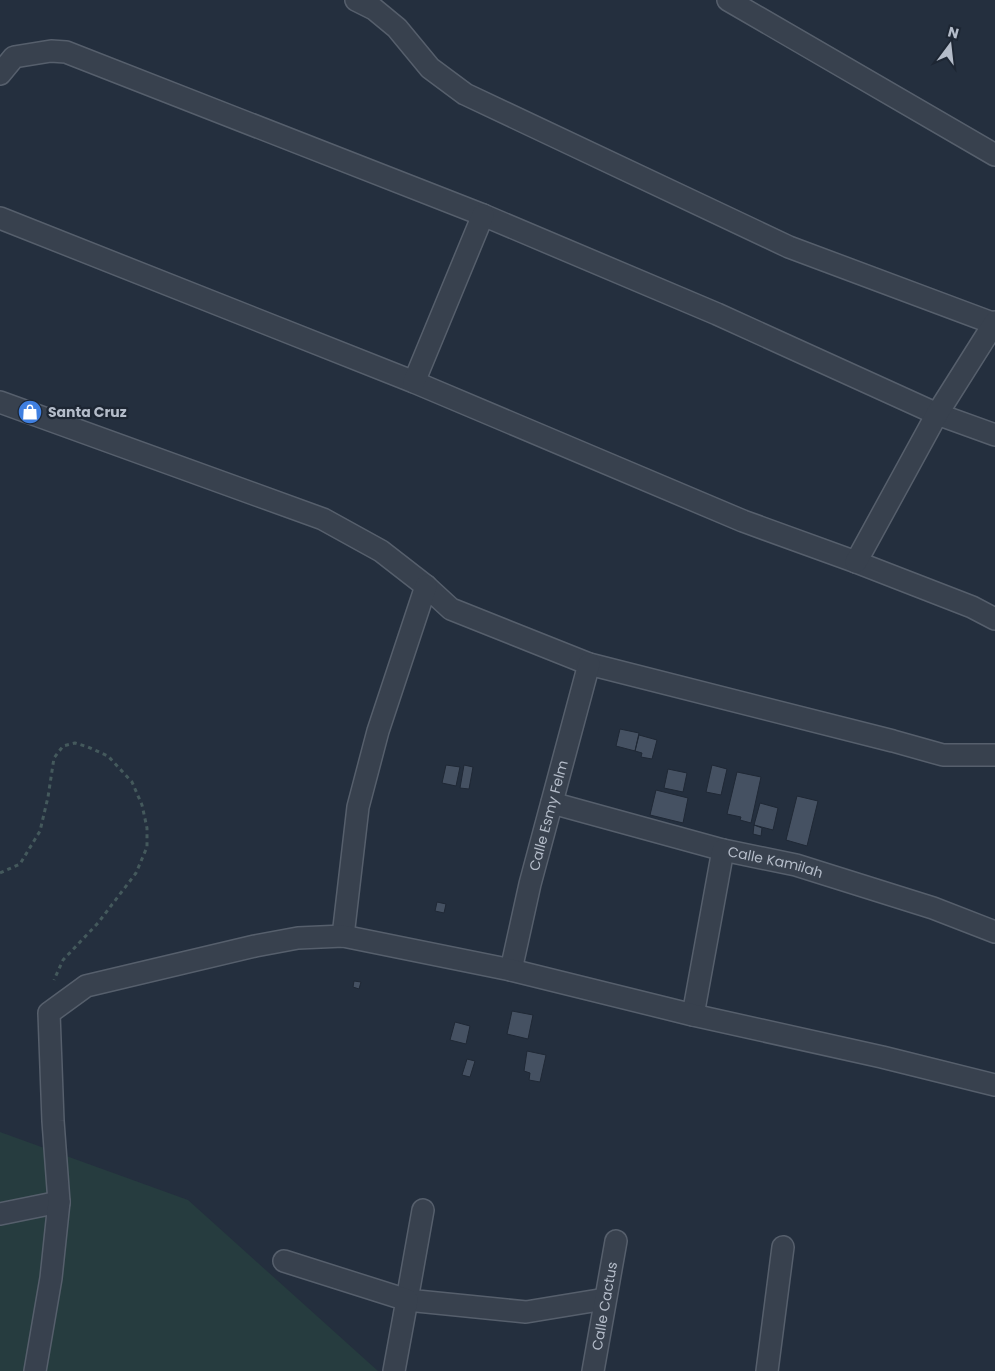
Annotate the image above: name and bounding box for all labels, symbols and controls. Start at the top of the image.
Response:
north arrow [925,20,975,70]
text: N [946,21,961,43]
shop icon: Santa Cruz [17,399,43,425]
place label: Santa Cruz [48,402,127,422]
street label: Calle Esmy Felm [524,758,573,873]
street label: Calle Kamilah [726,841,825,883]
street label: Calle Cactus [587,1260,622,1352]

